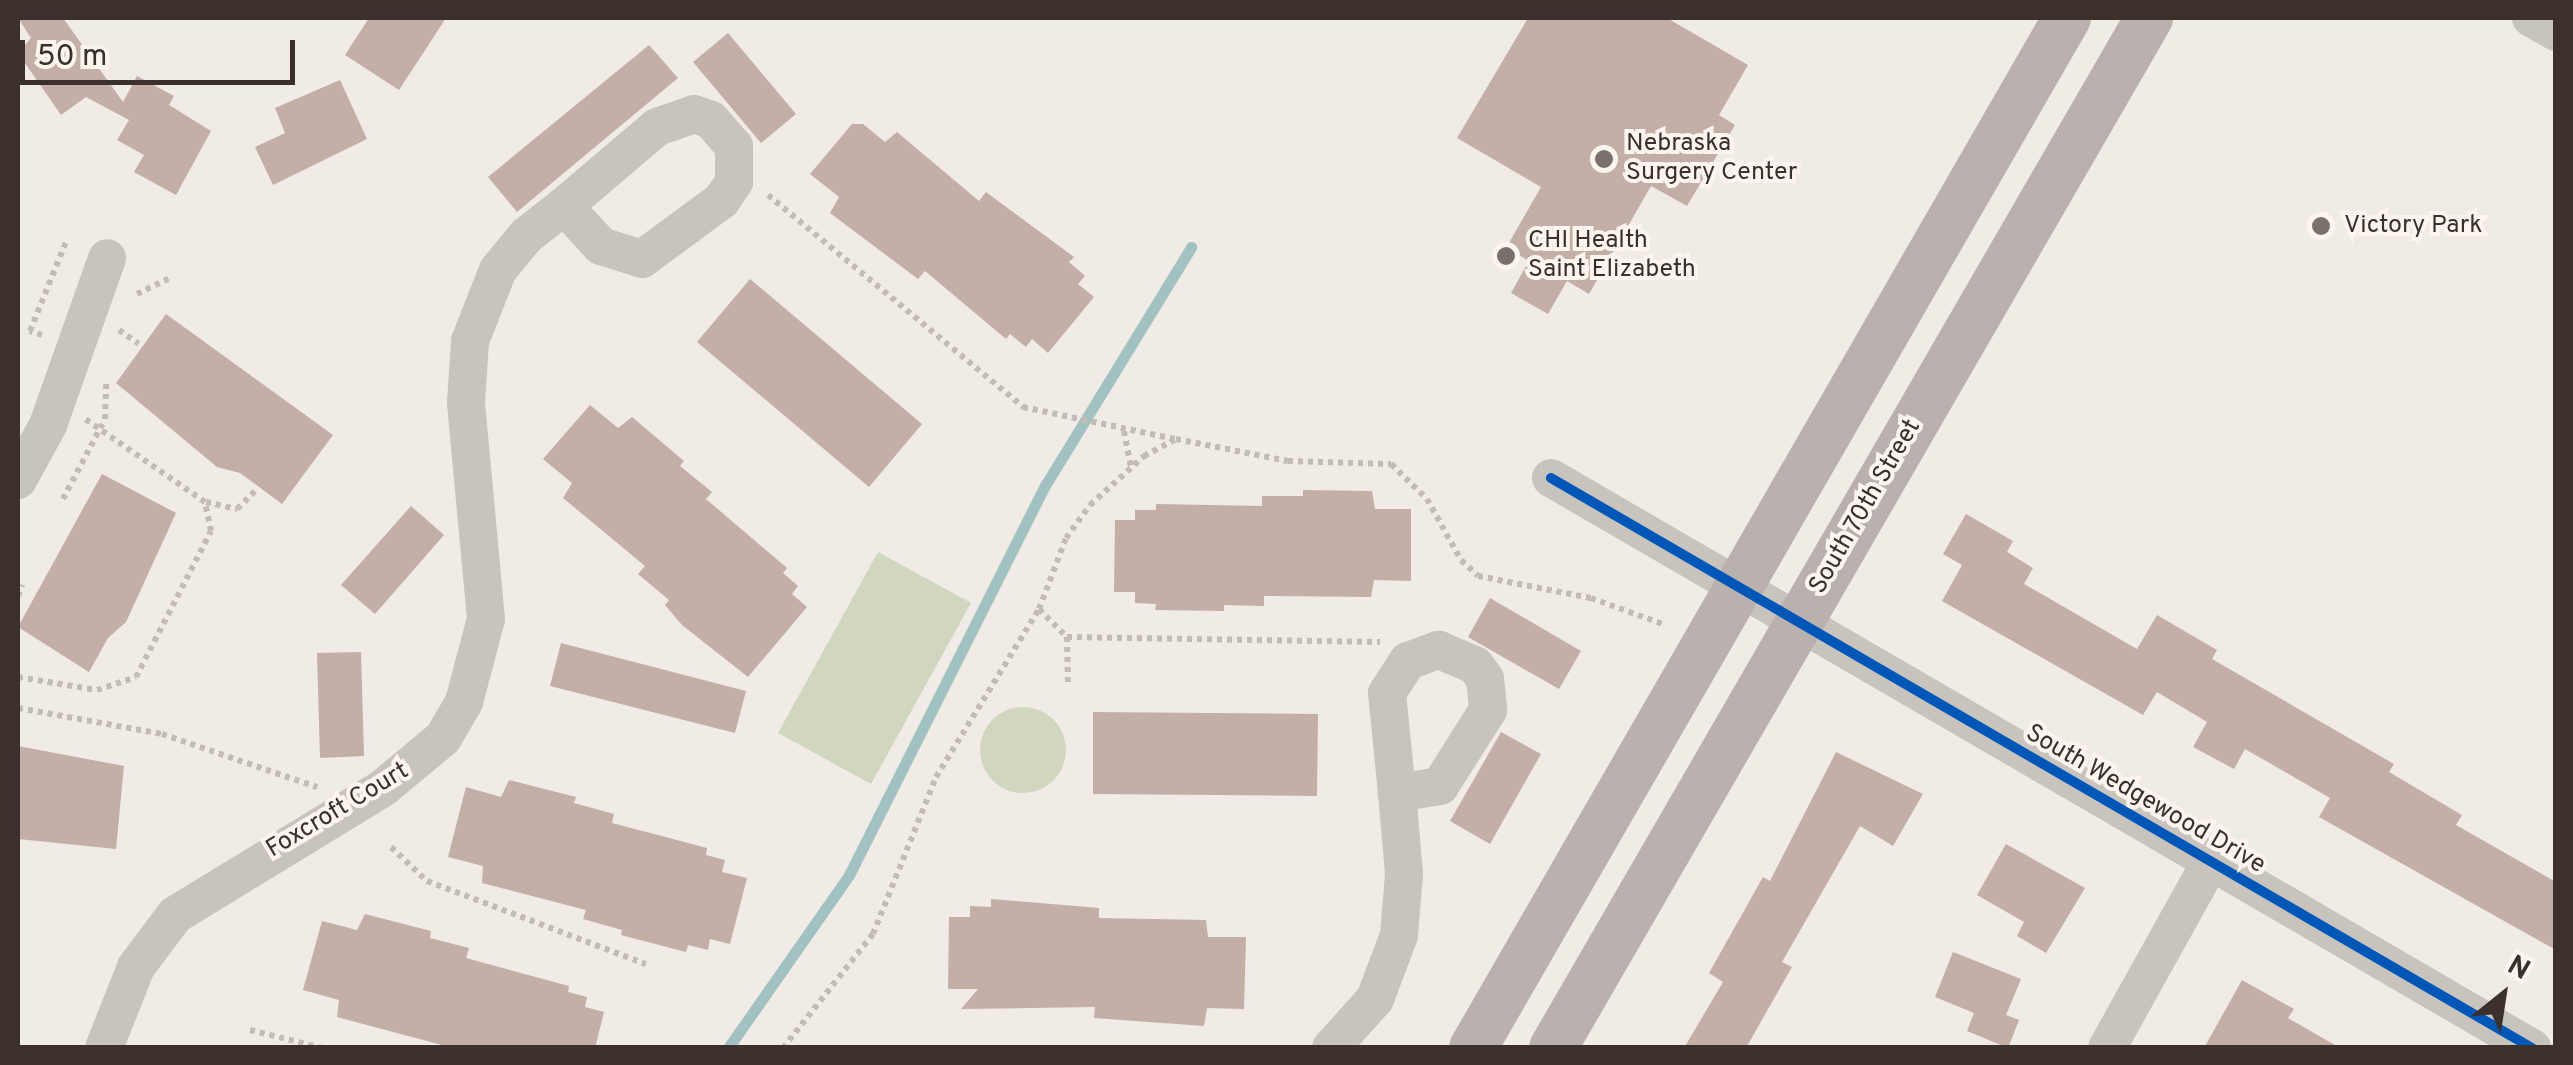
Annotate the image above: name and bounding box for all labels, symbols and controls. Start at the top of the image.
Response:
scale bar [25,20,300,82]
text: 50 m [37,39,107,76]
place label: Nebraska Surgery Center [1626,130,1797,189]
marker: Nebraska Surgery Center [1591,146,1617,172]
place label: Victory Park [2344,211,2483,241]
marker: Victory Park [2308,213,2334,239]
place label: CHI Health Saint Elizabeth [1528,227,1696,286]
marker: CHI Health Saint Elizabeth [1493,243,1519,269]
street label: South 70th Street [1804,414,1928,600]
street label: South Wedgewood Drive [2019,719,2271,881]
street label: Foxcroft Court [261,757,415,865]
north arrow [2453,945,2553,1045]
text: N [2500,948,2536,990]

